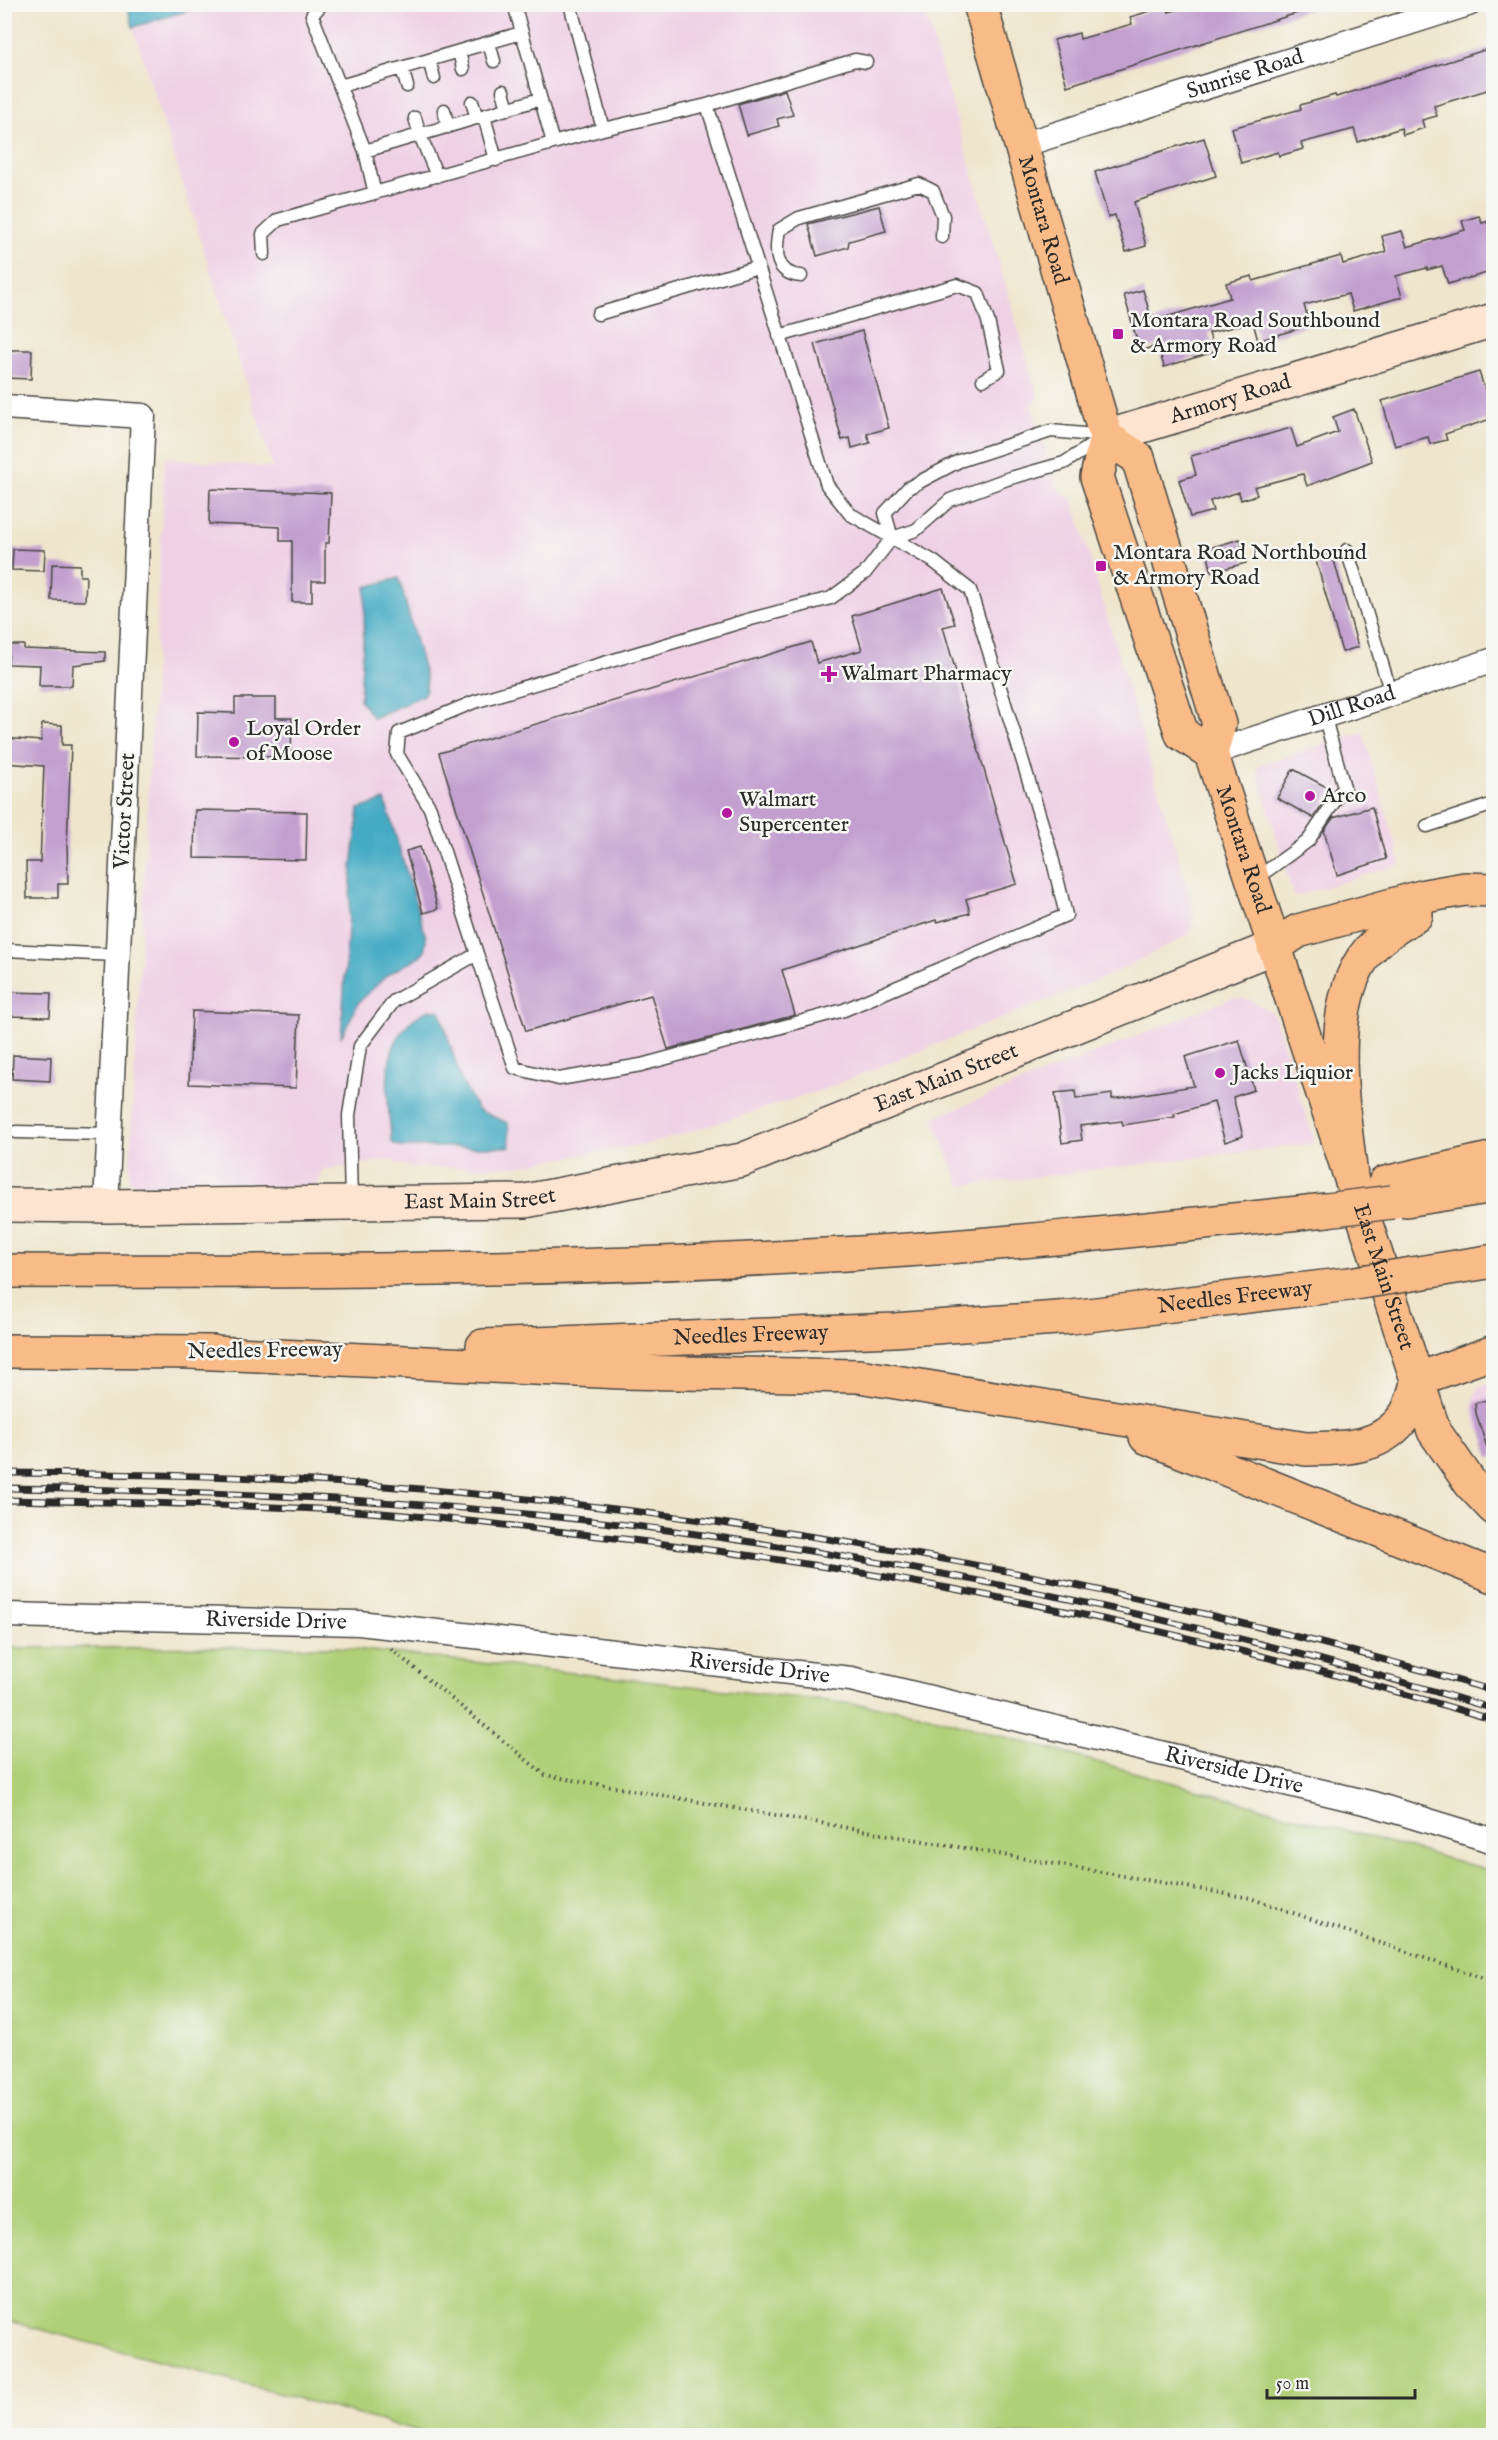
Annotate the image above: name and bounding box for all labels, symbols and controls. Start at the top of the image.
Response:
street label: Sunrise Road [1183,43,1307,106]
street label: Montara Road [1011,152,1075,288]
place label: Montara Road Southbound & Armory Road [1130,307,1380,360]
marker: Montara Road Southbound & Armory Road [1111,327,1125,341]
street label: Armory Road [1166,368,1295,431]
place label: Montara Road Northbound & Armory Road [1113,539,1367,592]
marker: Montara Road Northbound & Armory Road [1094,559,1108,573]
place label: Walmart Pharmacy [841,660,1012,688]
marker: Walmart Pharmacy [822,667,836,681]
street label: Dill Road [1304,679,1399,734]
place label: Loyal Order of Moose [246,715,361,768]
marker: Loyal Order of Moose [227,735,241,749]
street label: Victor Street [108,752,142,871]
street label: Montara Road [1209,782,1277,917]
place label: Arco [1321,782,1366,810]
place label: Walmart Supercenter [739,786,849,839]
marker: Arco [1303,789,1317,803]
marker: Walmart Supercenter [720,806,734,820]
street label: East Main Street [870,1037,1023,1119]
place label: Jacks Liquior [1229,1059,1353,1087]
marker: Jacks Liquior [1213,1066,1227,1080]
street label: East Main Street [404,1181,559,1216]
street label: East Main Street [1346,1200,1421,1354]
street label: Needles Freeway [1156,1274,1314,1321]
street label: Needles Freeway [673,1319,829,1353]
street label: Needles Freeway [187,1336,343,1366]
street label: Riverside Drive [205,1606,347,1637]
street label: Riverside Drive [687,1647,831,1690]
street label: Riverside Drive [1162,1741,1306,1801]
scale bar [1267,2362,1416,2400]
text: 50 m [1276,2373,1309,2396]

